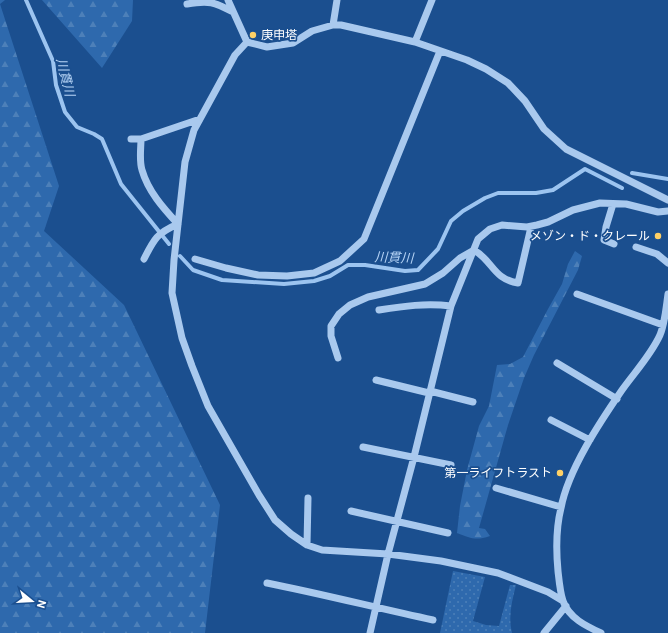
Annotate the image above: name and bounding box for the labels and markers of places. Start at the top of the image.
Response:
place label: 庚申塔 [261,28,297,42]
marker: 庚申塔 [248,30,258,40]
place label: メゾン・ド・クレール [530,229,650,243]
marker: メゾン・ド・クレール [653,231,663,241]
place label: 第一ライフトラスト [444,466,552,480]
marker: 第一ライフトラスト [555,468,565,478]

